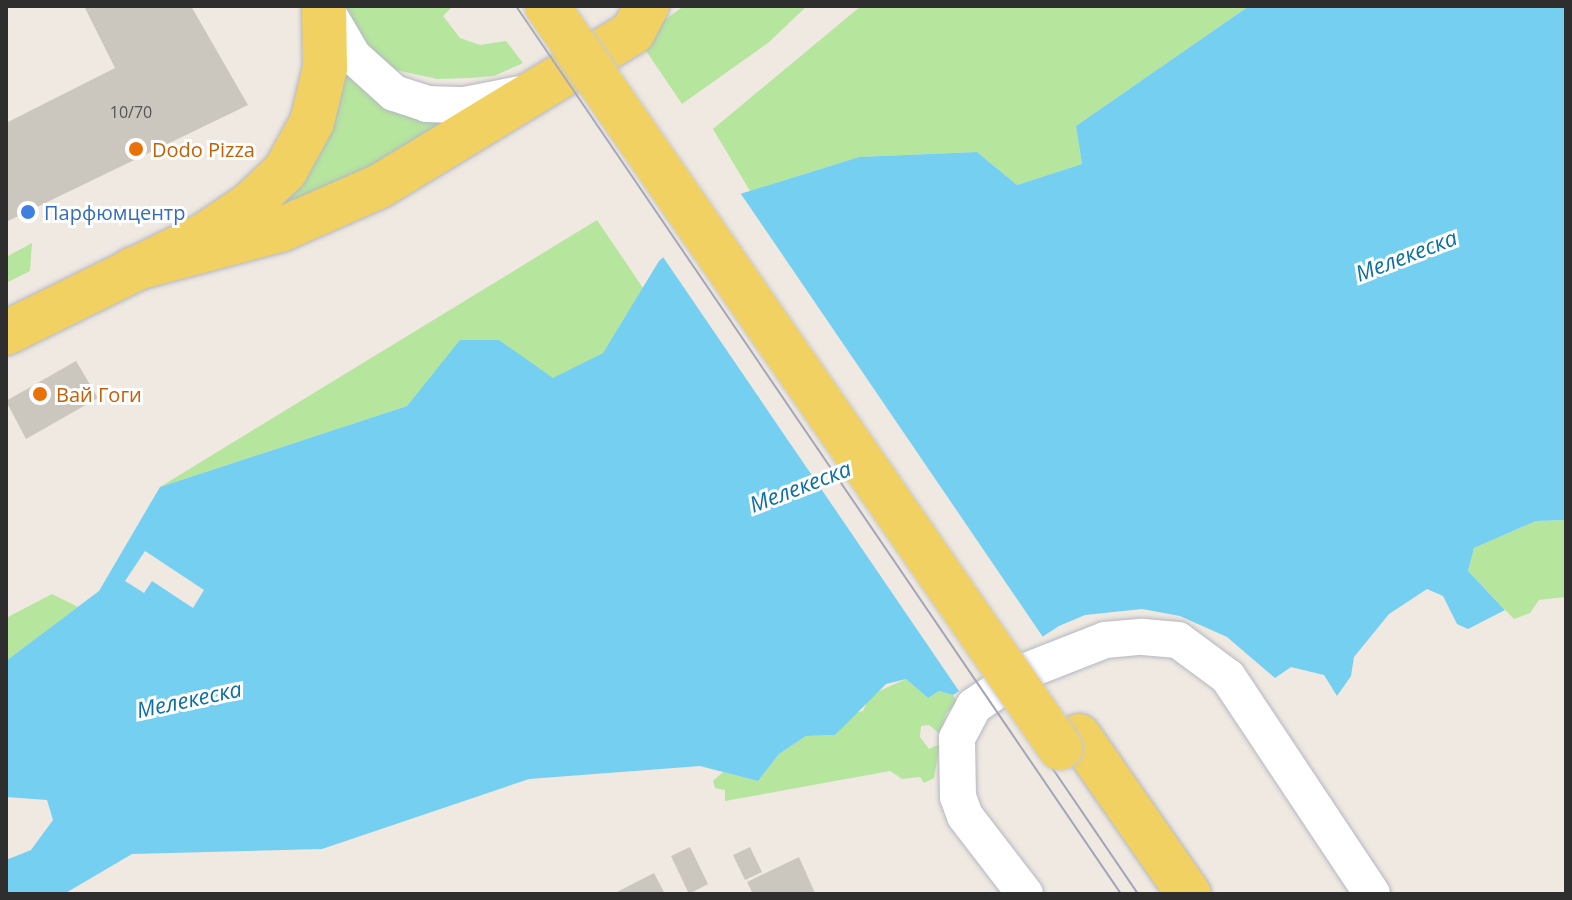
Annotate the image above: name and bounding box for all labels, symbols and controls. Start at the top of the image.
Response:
house number: 10/70 [110,102,152,122]
place label: Dodo Pizza [152,137,255,161]
marker: Dodo Pizza [127,140,145,158]
place label: Парфюмцентр [44,200,186,224]
marker: Парфюмцентр [19,203,37,221]
water label: Мелекеска [1351,224,1461,286]
place label: Вай Гоги [56,382,142,406]
marker: Вай Гоги [31,385,49,403]
water label: Мелекеска [745,455,855,517]
water label: Мелекеска [134,675,244,723]

